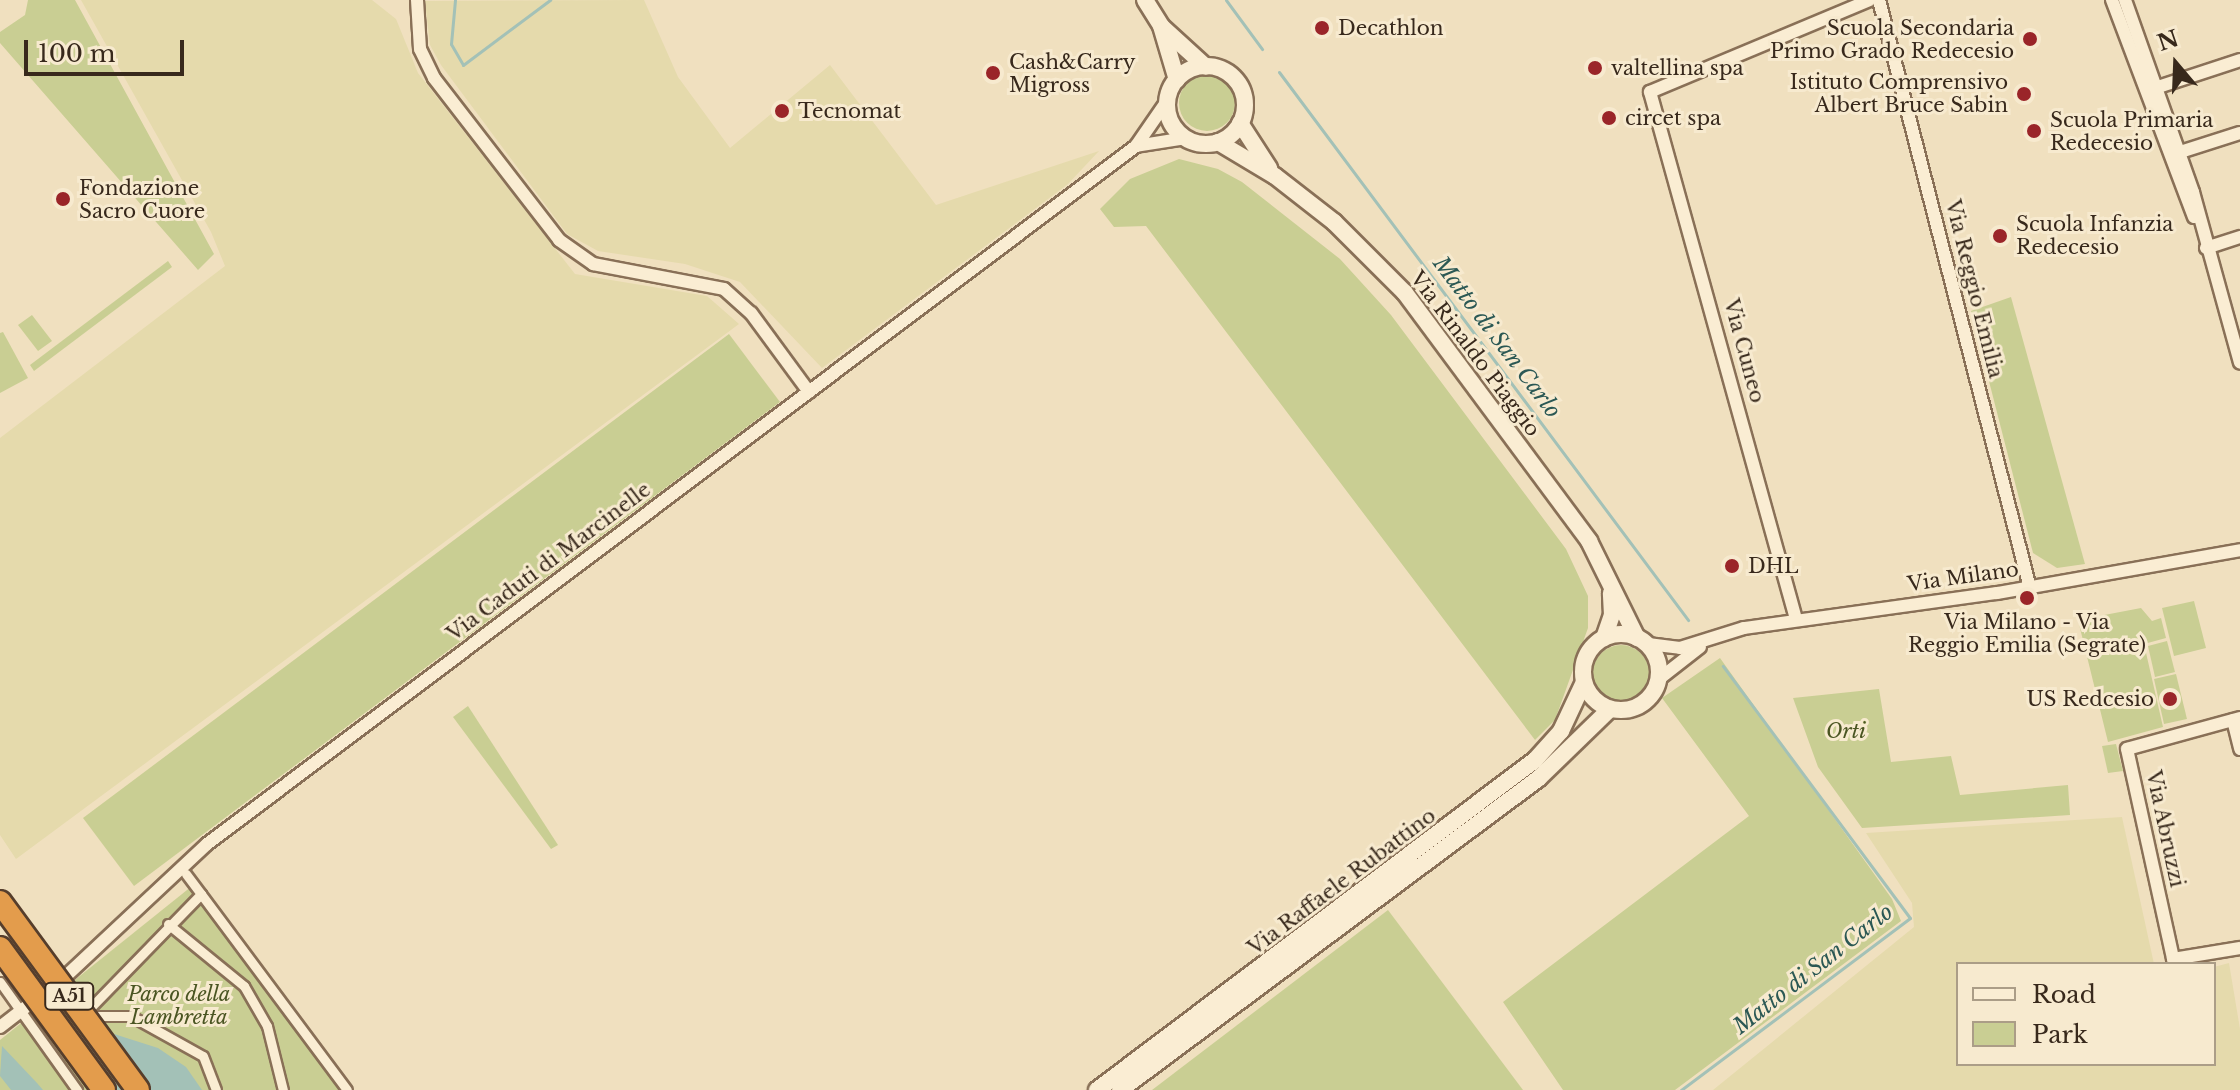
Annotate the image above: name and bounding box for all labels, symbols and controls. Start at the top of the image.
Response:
place label: Decathlon [1338,16,1444,40]
place label: Scuola Secondaria Primo Grado Redecesio [1770,16,2014,63]
marker: Decathlon [1313,19,1331,37]
scale bar [28,24,188,74]
north arrow [2136,24,2216,104]
text: N [2154,25,2182,57]
marker: Scuola Secondaria Primo Grado Redecesio [2021,30,2039,48]
text: 100 m [38,39,116,68]
place label: Cash&Carry Migross [1009,50,1135,97]
place label: valtellina spa [1611,56,1744,80]
marker: valtellina spa [1586,59,1604,77]
marker: Cash&Carry Migross [984,64,1002,82]
place label: Istituto Comprensivo Albert Bruce Sabin [1790,70,2008,117]
marker: Istituto Comprensivo Albert Bruce Sabin [2015,85,2033,103]
place label: Tecnomat [798,99,901,123]
marker: Tecnomat [773,102,791,120]
place label: circet spa [1625,106,1721,130]
place label: Scuola Primaria Redecesio [2050,108,2213,155]
marker: circet spa [1600,109,1618,127]
marker: Scuola Primaria Redecesio [2025,122,2043,140]
place label: Fondazione Sacro Cuore [79,176,205,223]
marker: Fondazione Sacro Cuore [54,190,72,208]
street label: Via Reggio Emilia [1940,197,2008,381]
place label: Scuola Infanzia Redecesio [2016,212,2174,259]
marker: Scuola Infanzia Redecesio [1991,227,2009,245]
water label: Matto di San Carlo [1427,250,1567,424]
street label: Via Rinaldo Piaggio [1405,267,1545,441]
street label: Via Cuneo [1719,296,1769,406]
street label: Via Caduti di Marcinelle [442,478,656,646]
place label: DHL [1748,554,1798,578]
marker: DHL [1723,557,1741,575]
street label: Via Milano [1906,557,2020,597]
marker: Via Milano - Via Reggio Emilia (Segrate) [2018,589,2036,607]
place label: Via Milano - Via Reggio Emilia (Segrate) [1908,610,2146,657]
place label: US Redcesio [2027,687,2154,711]
marker: US Redcesio [2161,690,2179,708]
park label: Orti [1826,719,1866,743]
street label: Via Abruzzi [2141,768,2189,890]
street label: Via Raffaele Rubattino [1243,804,1441,960]
water label: Matto di San Carlo [1727,898,1899,1040]
legend [1956,962,2216,1066]
text: Road [2032,980,2096,1009]
road number: A51 [43,982,95,1010]
park label: Parco della Lambretta [128,982,230,1029]
text: Park [2032,1020,2088,1049]

